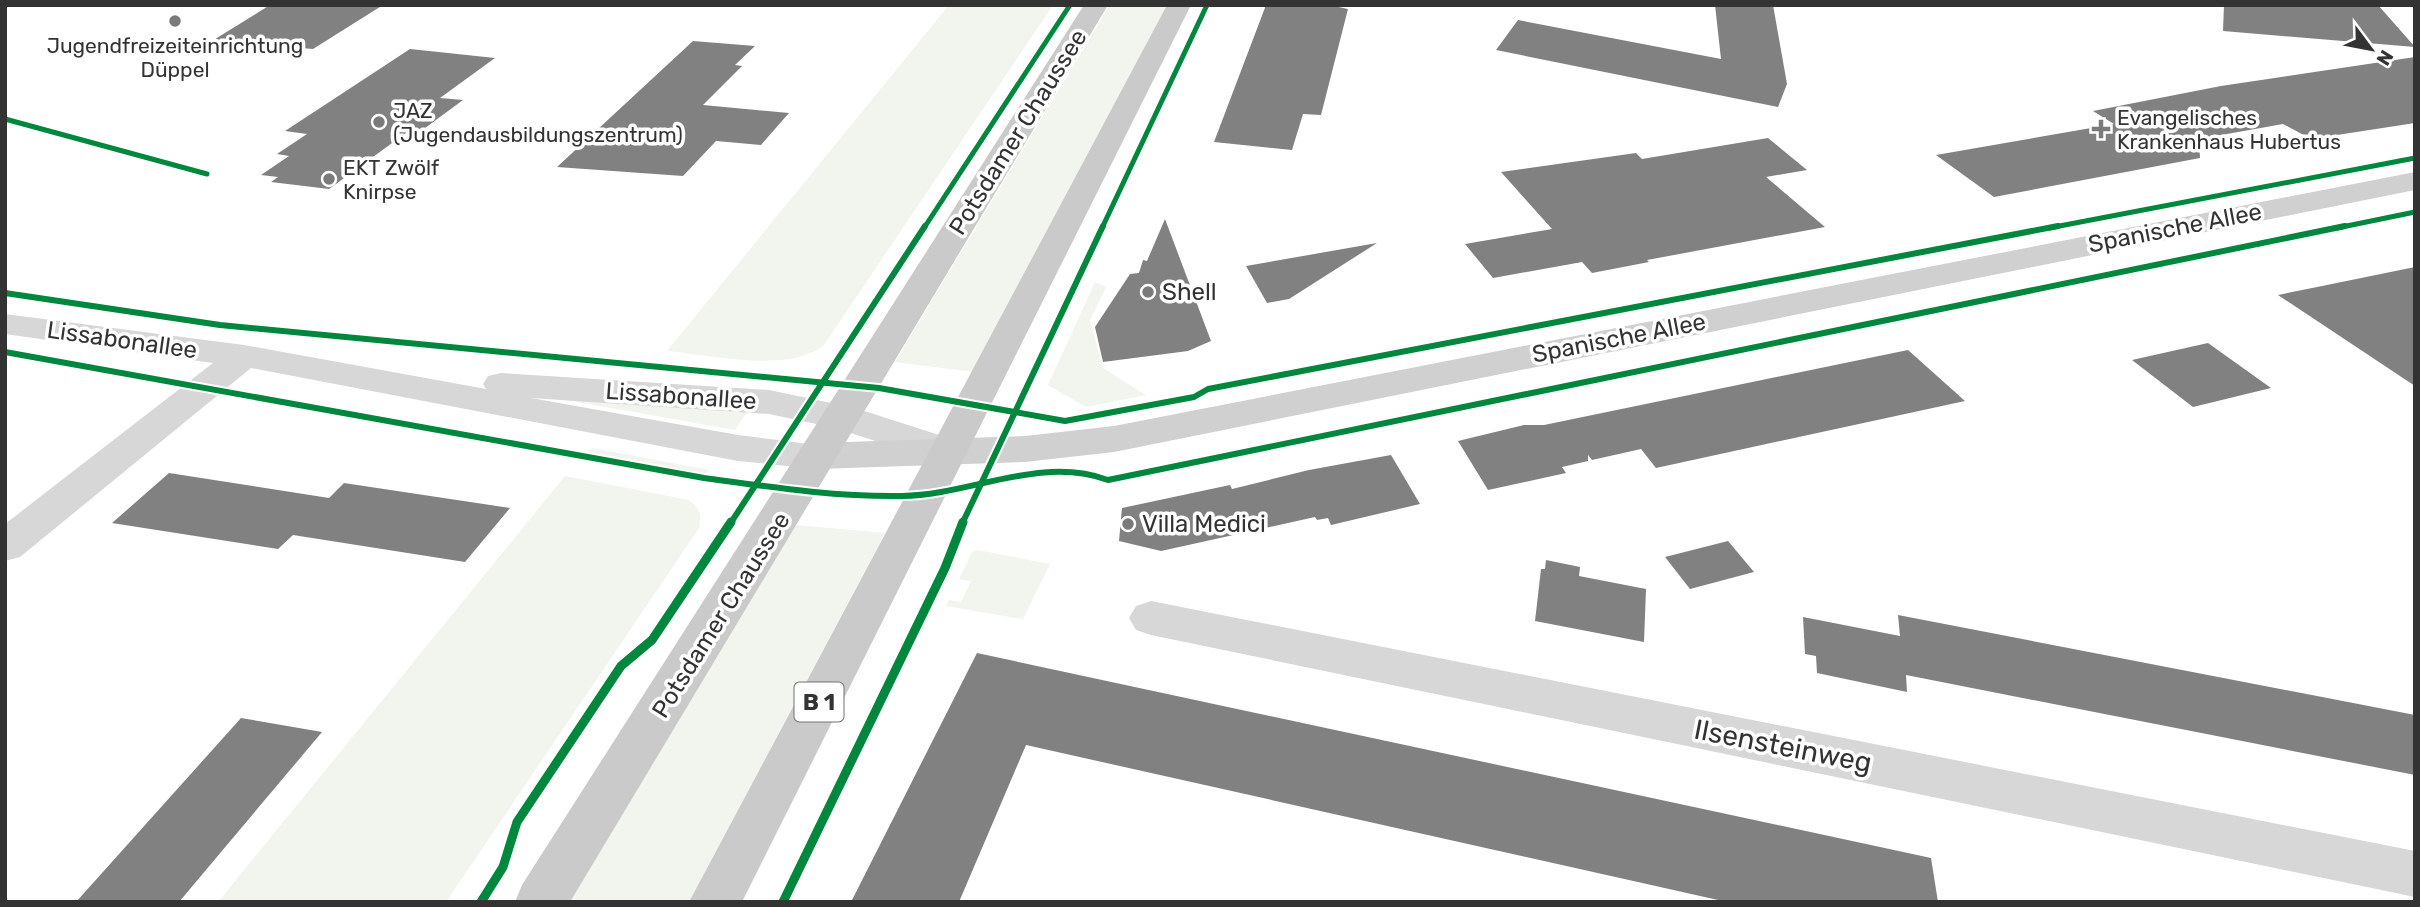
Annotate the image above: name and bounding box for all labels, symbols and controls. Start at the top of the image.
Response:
marker: Jugendfreizeiteinrichtung Düppel [167,13,183,29]
north arrow [2336,14,2406,84]
street label: Potsdamer Chaussee [943,24,1093,240]
place label: Jugendfreizeiteinrichtung Düppel [47,33,303,82]
text: N [2372,46,2398,70]
place label: JAZ (Jugendausbildungszentrum) [393,98,683,147]
place label: Evangelisches Krankenhaus Hubertus [2117,105,2341,154]
marker: JAZ (Jugendausbildungszentrum) [371,114,387,130]
marker: Evangelisches Krankenhaus Hubertus [2091,119,2111,139]
place label: EKT Zwölf Knirpse [343,155,439,204]
marker: EKT Zwölf Knirpse [321,171,337,187]
street label: Spanische Allee [2086,197,2264,259]
place label: Shell [1162,278,1217,306]
marker: Shell [1140,284,1156,300]
street label: Spanische Allee [1530,307,1708,369]
street label: Lissabonallee [45,316,199,364]
street label: Lissabonallee [604,377,758,415]
street label: Potsdamer Chaussee [646,507,796,723]
place label: Villa Medici [1142,510,1266,538]
marker: Villa Medici [1120,516,1136,532]
road number: B 1 [794,682,844,722]
street label: Ilsensteinweg [1691,713,1875,779]

